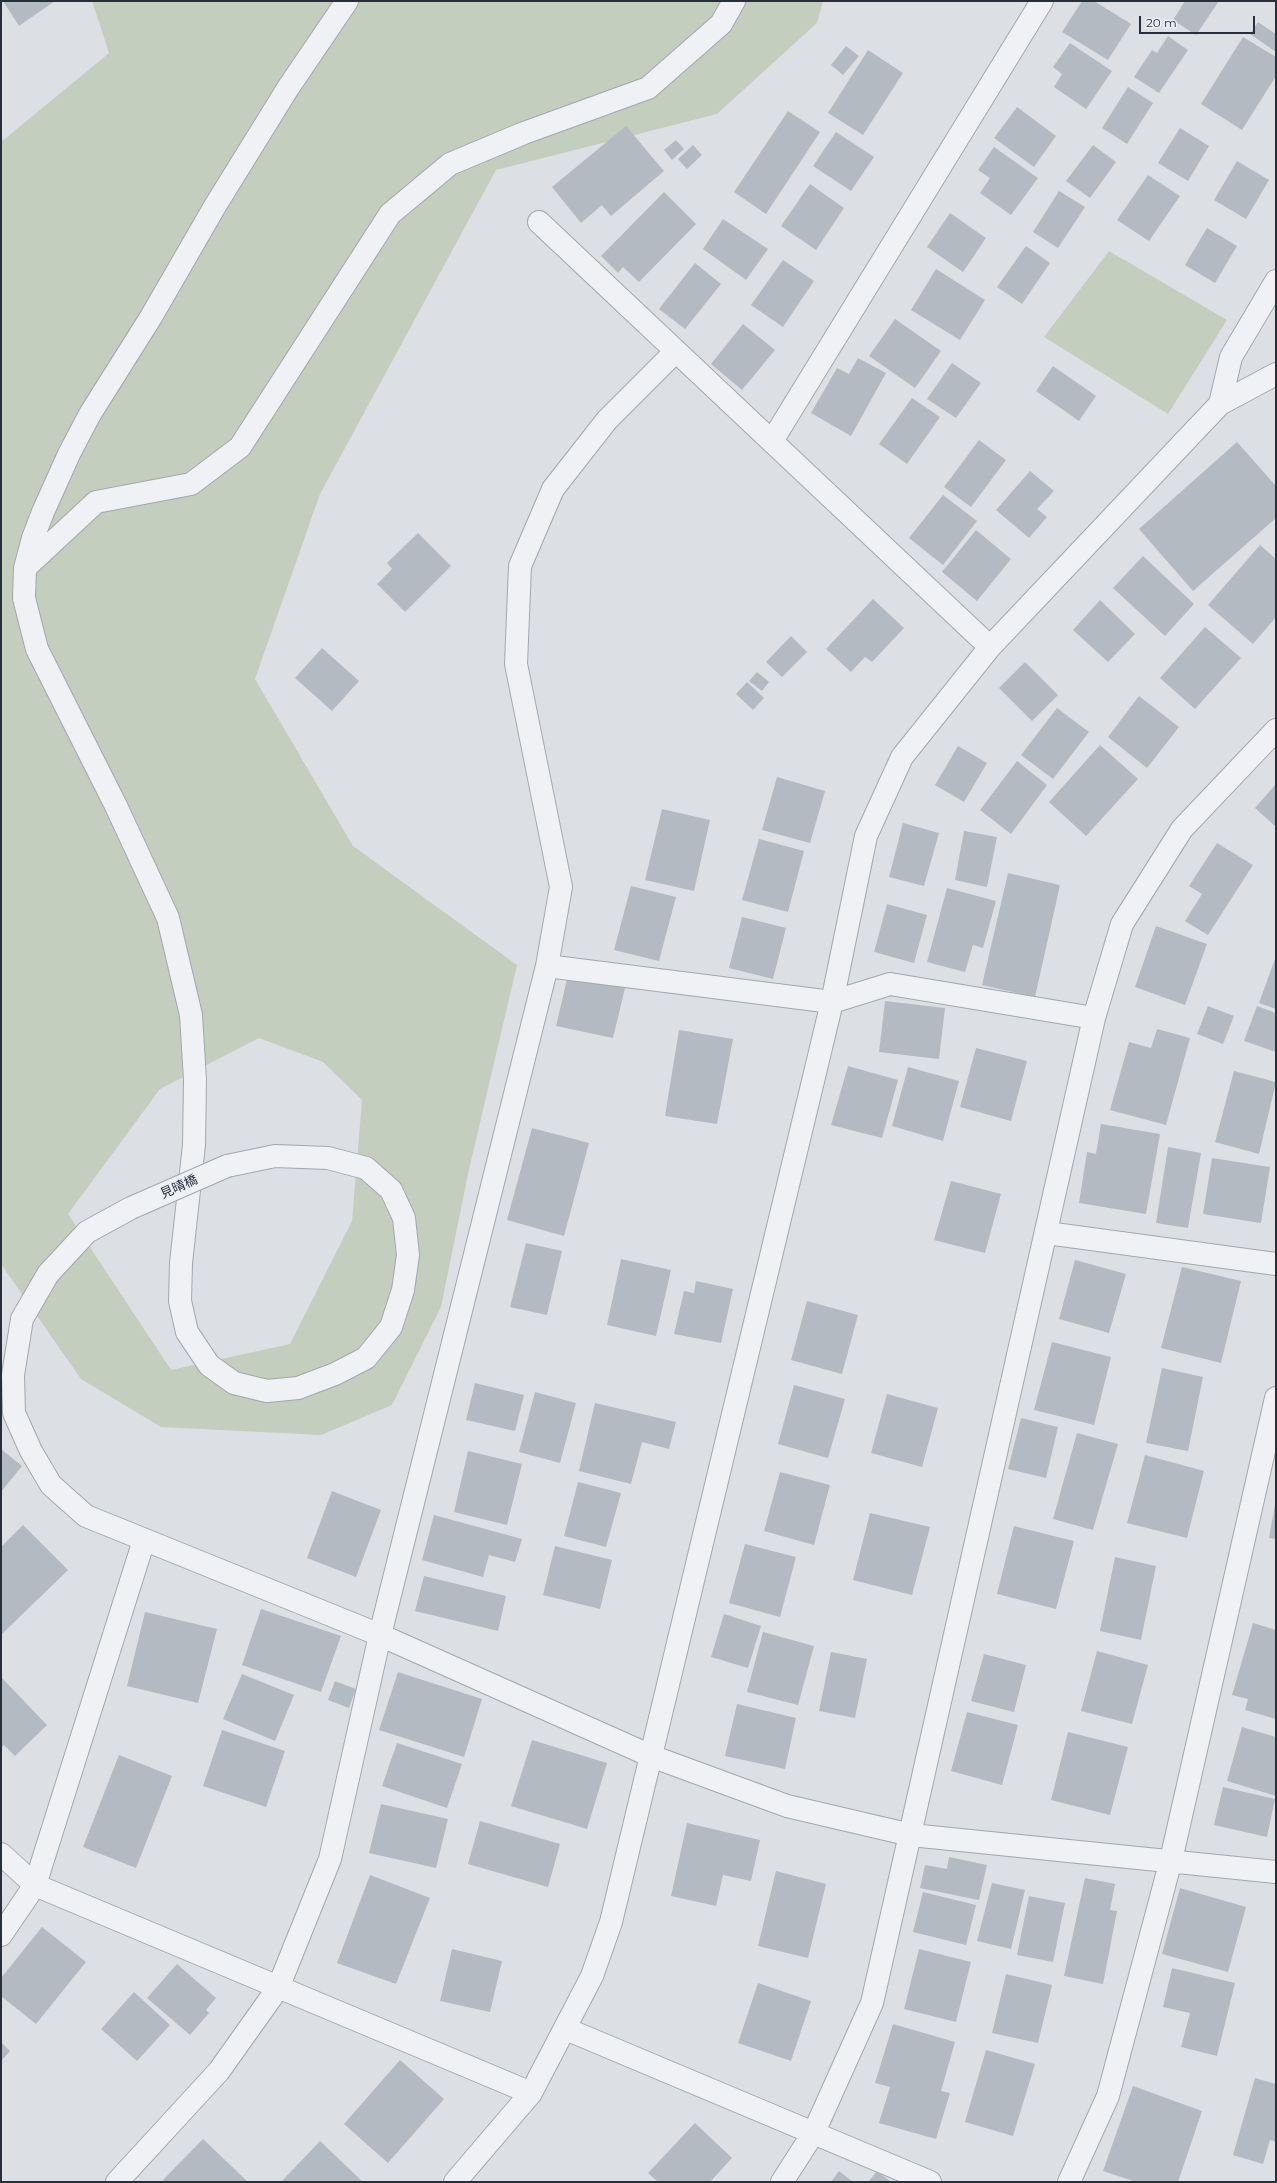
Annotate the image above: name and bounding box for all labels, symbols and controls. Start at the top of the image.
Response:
scale bar [1141,8,1257,34]
text: 20 m [1146,15,1177,30]
street label: 見晴橋 [158,1172,200,1202]

